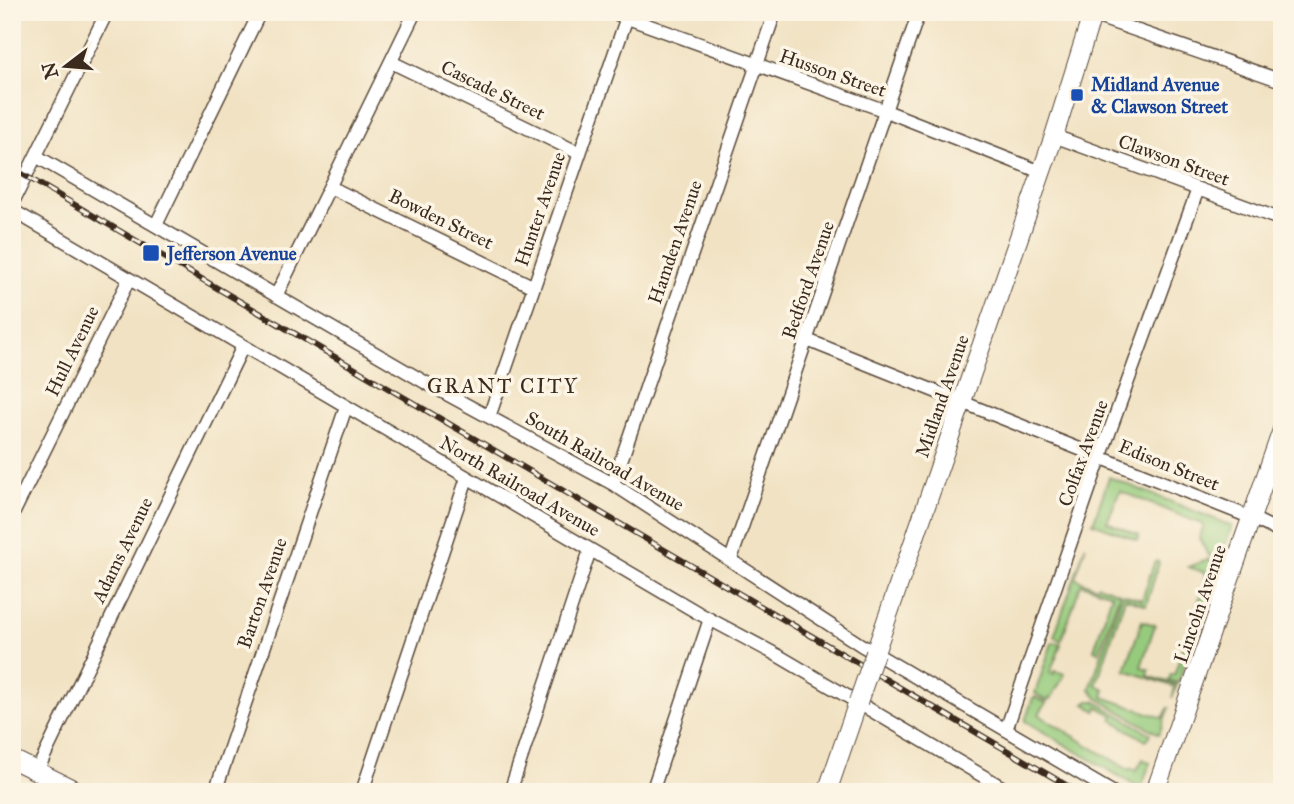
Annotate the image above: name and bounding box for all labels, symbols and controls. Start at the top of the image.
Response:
north arrow [32,32,102,102]
street label: Husson Street [777,44,890,102]
street label: Cascade Street [437,55,549,125]
text: N [37,60,63,81]
place label: Midland Avenue & Clawson Street [1091,73,1228,118]
marker: Midland Avenue & Clawson Street [1069,87,1085,103]
street label: Clawson Street [1115,129,1233,191]
street label: Hunter Avenue [510,149,570,269]
street label: Hamden Avenue [643,177,707,307]
street label: Bowden Street [385,184,497,254]
street label: Bedford Avenue [777,218,839,342]
place label: Jefferson Avenue [164,242,297,266]
marker: Jefferson Avenue [141,243,161,263]
street label: Hull Avenue [40,302,104,400]
street label: Midland Avenue [910,331,974,460]
district label: GRANT CITY [427,373,579,399]
street label: Colfax Avenue [1053,396,1113,509]
street label: South Railroad Avenue [522,406,688,516]
street label: North Railroad Avenue [436,431,604,541]
street label: Edison Street [1115,434,1223,496]
street label: Adams Avenue [86,494,157,607]
street label: Barton Avenue [232,535,292,651]
street label: Lincoln Avenue [1169,542,1231,666]

